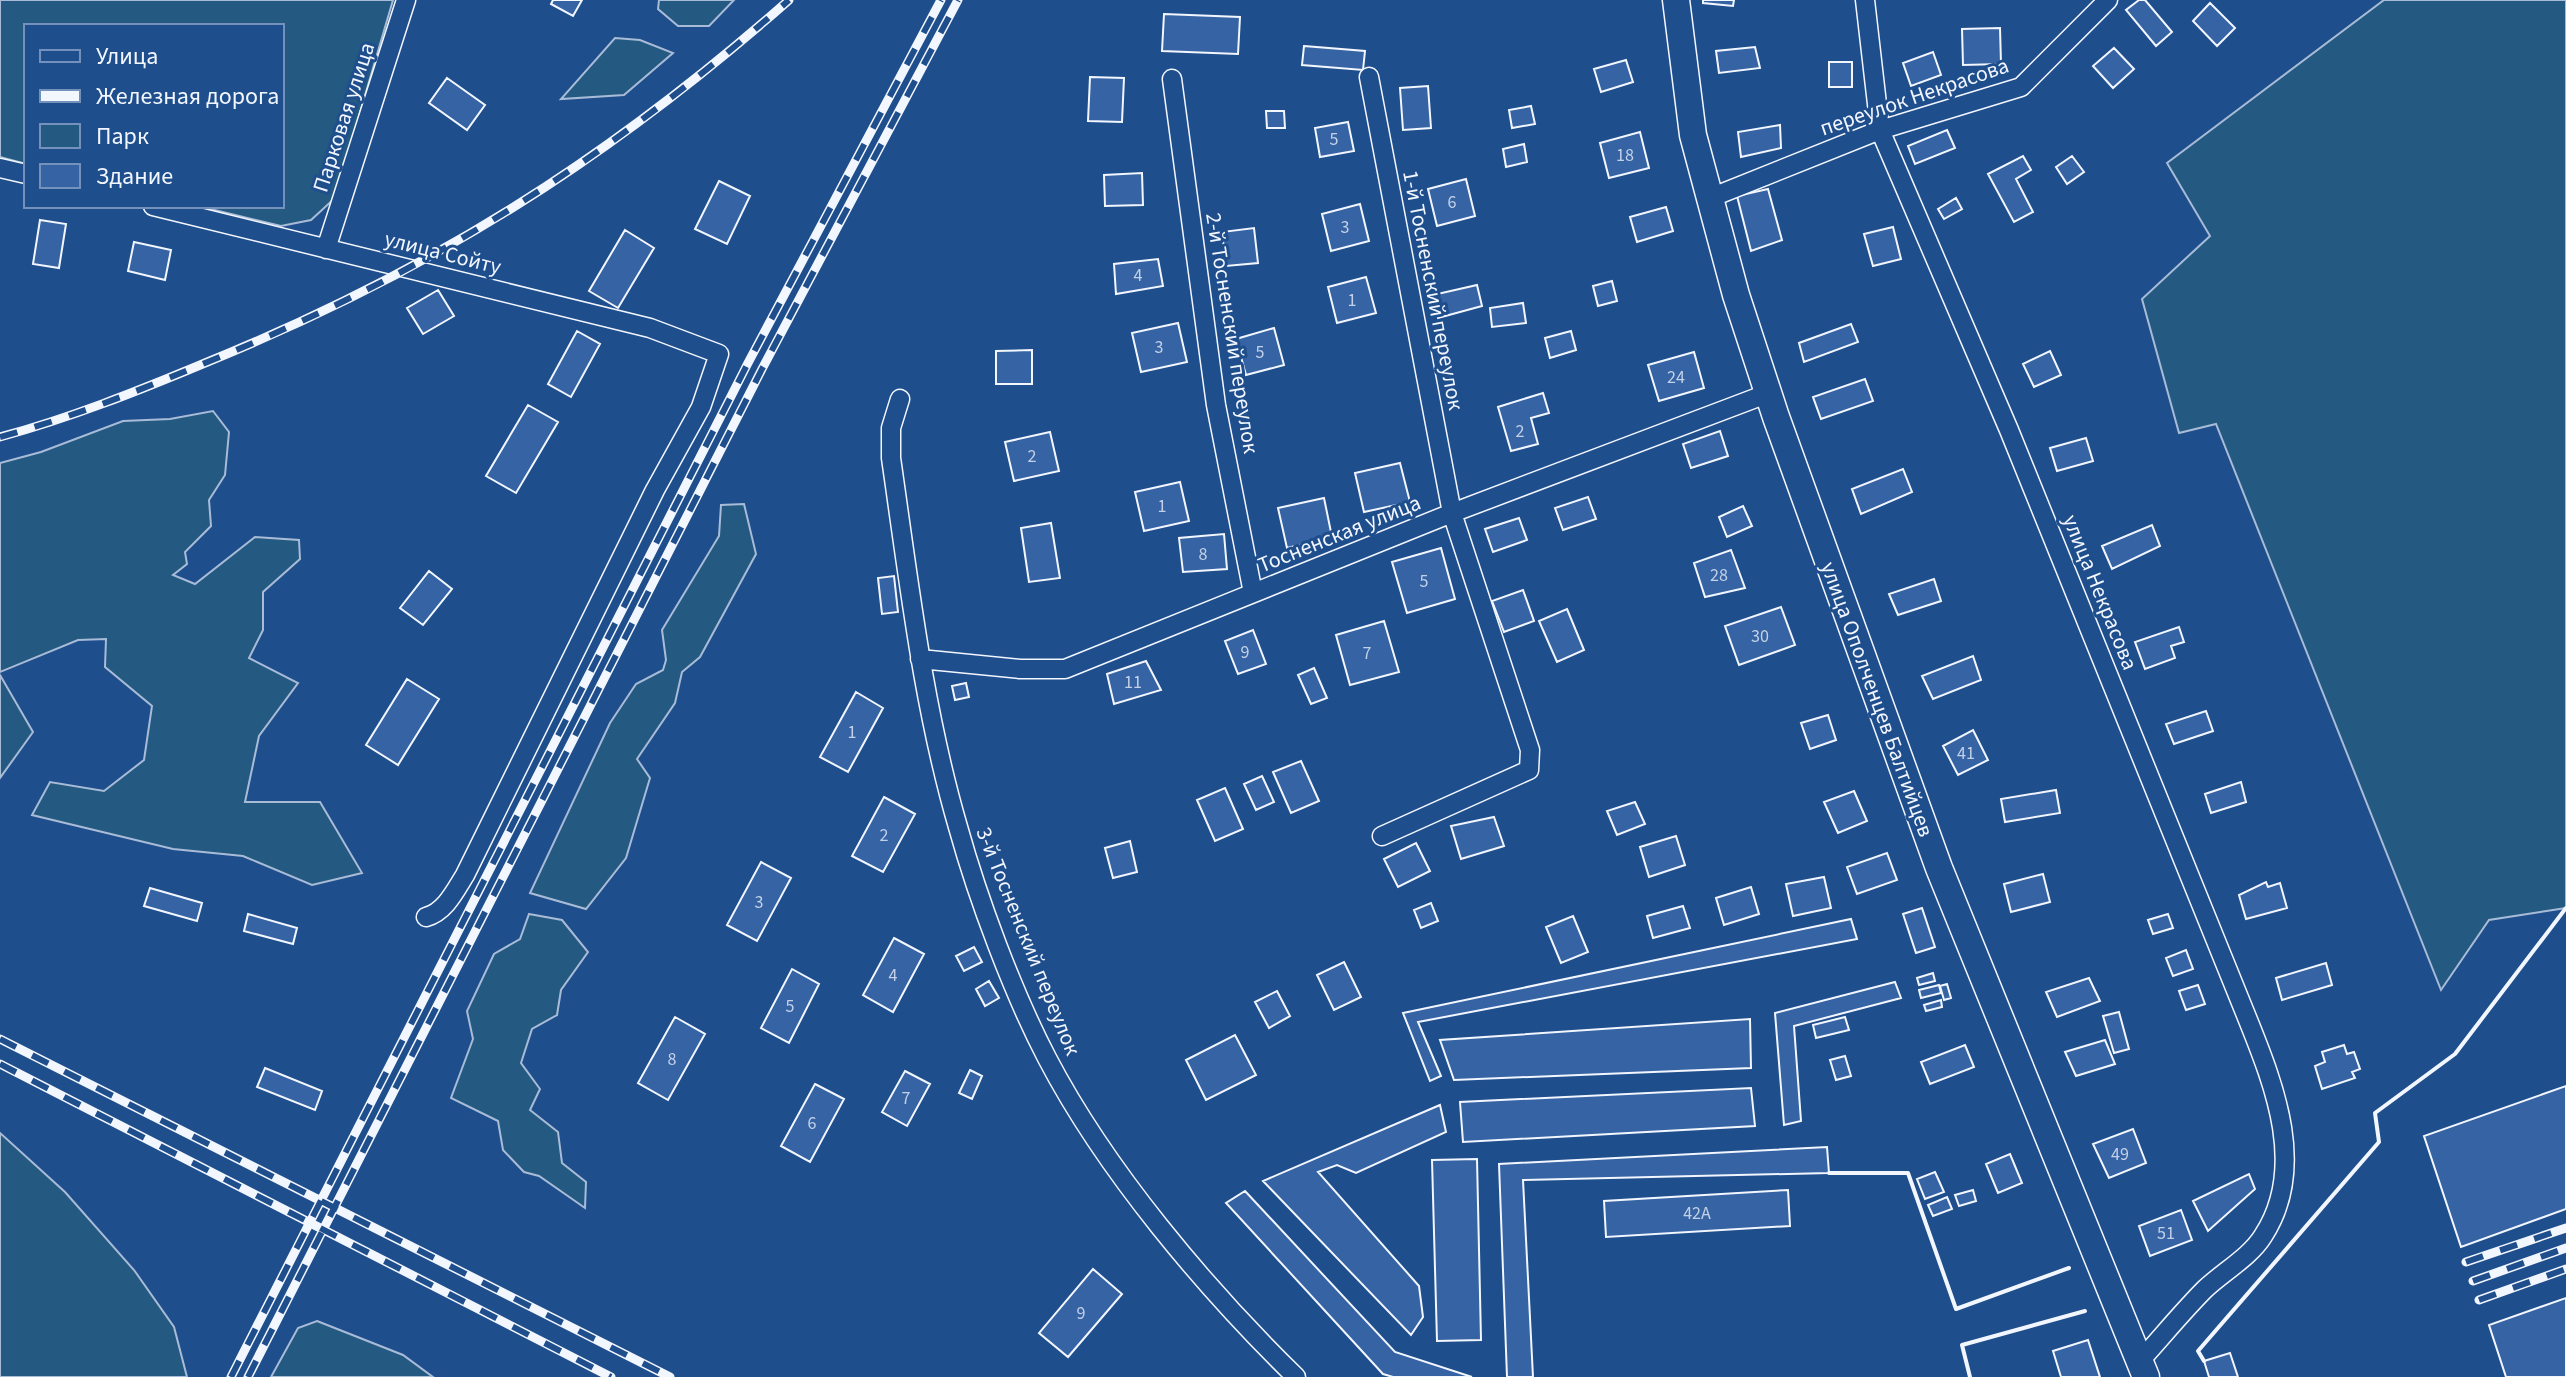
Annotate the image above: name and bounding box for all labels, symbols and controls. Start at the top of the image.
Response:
legend [24,24,284,208]
street label: Парковая улица [305,38,383,196]
text: Улица [96,39,158,74]
street label: переулок Некрасова [1815,50,2013,144]
text: Железная дорога [96,79,279,114]
text: Парк [96,119,149,154]
house number: 5 [1330,127,1339,152]
house number: 18 [1616,143,1634,168]
text: Здание [96,159,173,194]
street label: 1-й Тосненский переулок [1394,168,1472,413]
house number: 6 [1448,190,1457,215]
street label: 2-й Тосненский переулок [1197,210,1267,456]
house number: 3 [1341,215,1350,240]
street label: улица Сойту [381,223,505,283]
house number: 4 [1134,263,1143,288]
house number: 1 [1348,288,1356,313]
house number: 3 [1155,335,1164,360]
house number: 5 [1256,340,1265,365]
house number: 24 [1667,365,1685,390]
house number: 2 [1516,419,1525,444]
house number: 2 [1028,444,1037,469]
street label: Тосненская улица [1253,487,1426,581]
house number: 1 [1158,494,1166,519]
street label: улица Некрасова [2054,510,2146,675]
house number: 8 [1199,542,1208,567]
street label: улица Ополченцев Балтийцев [1812,557,1942,841]
house number: 28 [1710,563,1728,588]
house number: 5 [1420,569,1429,594]
house number: 30 [1751,624,1769,649]
house number: 9 [1241,640,1250,665]
house number: 7 [1363,641,1372,666]
house number: 11 [1124,670,1142,695]
house number: 1 [848,720,856,745]
house number: 41 [1957,741,1975,766]
street label: 3-й Тосненский переулок [968,822,1089,1060]
house number: 2 [880,823,889,848]
house number: 3 [755,890,764,915]
house number: 4 [889,963,898,988]
house number: 5 [786,994,795,1019]
house number: 8 [668,1047,677,1072]
house number: 7 [902,1086,911,1111]
house number: 6 [808,1111,817,1136]
house number: 49 [2111,1142,2129,1167]
house number: 42А [1683,1201,1711,1226]
house number: 51 [2157,1221,2175,1246]
house number: 9 [1077,1301,1086,1326]

